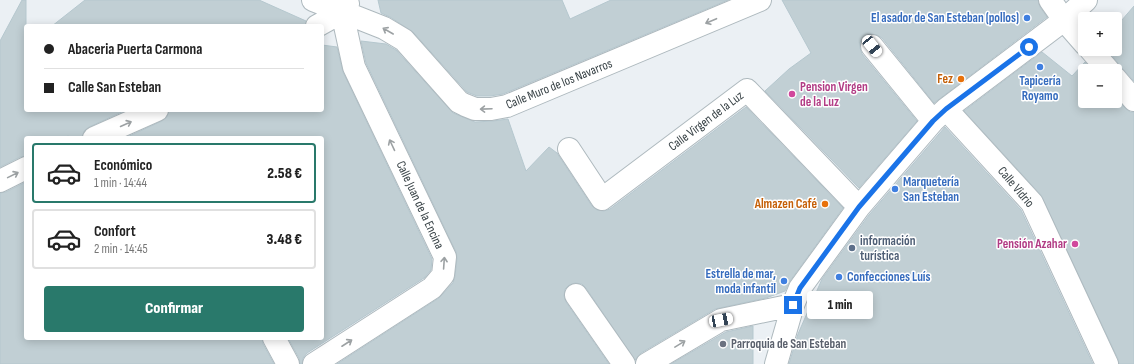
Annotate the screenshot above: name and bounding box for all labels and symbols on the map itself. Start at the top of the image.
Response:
place label: El asador de San Esteban (pollos) [871,10,1019,26]
marker: El asador de San Esteban (pollos) [1022,13,1032,23]
one-way arrow [705,18,717,25]
one-way arrow [382,26,394,34]
car [860,33,884,59]
route start [1020,38,1038,56]
street label: Calle Muro de los Navarros [503,55,615,113]
marker: Tapicería Royamo [1035,62,1045,72]
place label: Fez [937,71,953,87]
place label: Tapicería Royamo [1019,73,1061,104]
marker: Fez [956,74,966,84]
place label: Pension Virgen de la Luz [800,79,868,110]
street label: Calle Virgen de la Luz [665,87,747,154]
marker: Pension Virgen de la Luz [787,89,797,99]
one-way arrow [480,105,493,113]
one-way arrow [119,120,131,127]
one-way arrow [388,140,395,152]
street label: Calle Juan de la Encina [393,158,447,252]
street label: Calle Vidrio [994,163,1038,211]
one-way arrow [7,170,19,178]
place label: Marquetería San Esteban [903,174,959,205]
marker: Marquetería San Esteban [890,184,900,194]
place label: Almazen Café [754,196,817,212]
marker: Almazen Café [820,199,830,209]
place label: información turística [860,233,916,264]
place label: Pensión Azahar [997,236,1067,252]
marker: Pensión Azahar [1070,239,1080,249]
marker: información turística [847,243,857,253]
one-way arrow [440,257,447,270]
place label: Estrella de mar, moda infantil [705,266,776,297]
place label: Confecciones Luís [847,269,930,285]
marker: Confecciones Luís [834,272,844,282]
marker: Estrella de mar, moda infantil [779,276,789,286]
callout: 1 min [807,291,873,319]
route end [784,296,802,314]
car [708,312,734,328]
place label: Parroquia de San Esteban [731,336,847,352]
one-way arrow [341,339,352,347]
one-way arrow [674,339,686,347]
marker: Parroquia de San Esteban [718,339,728,349]

